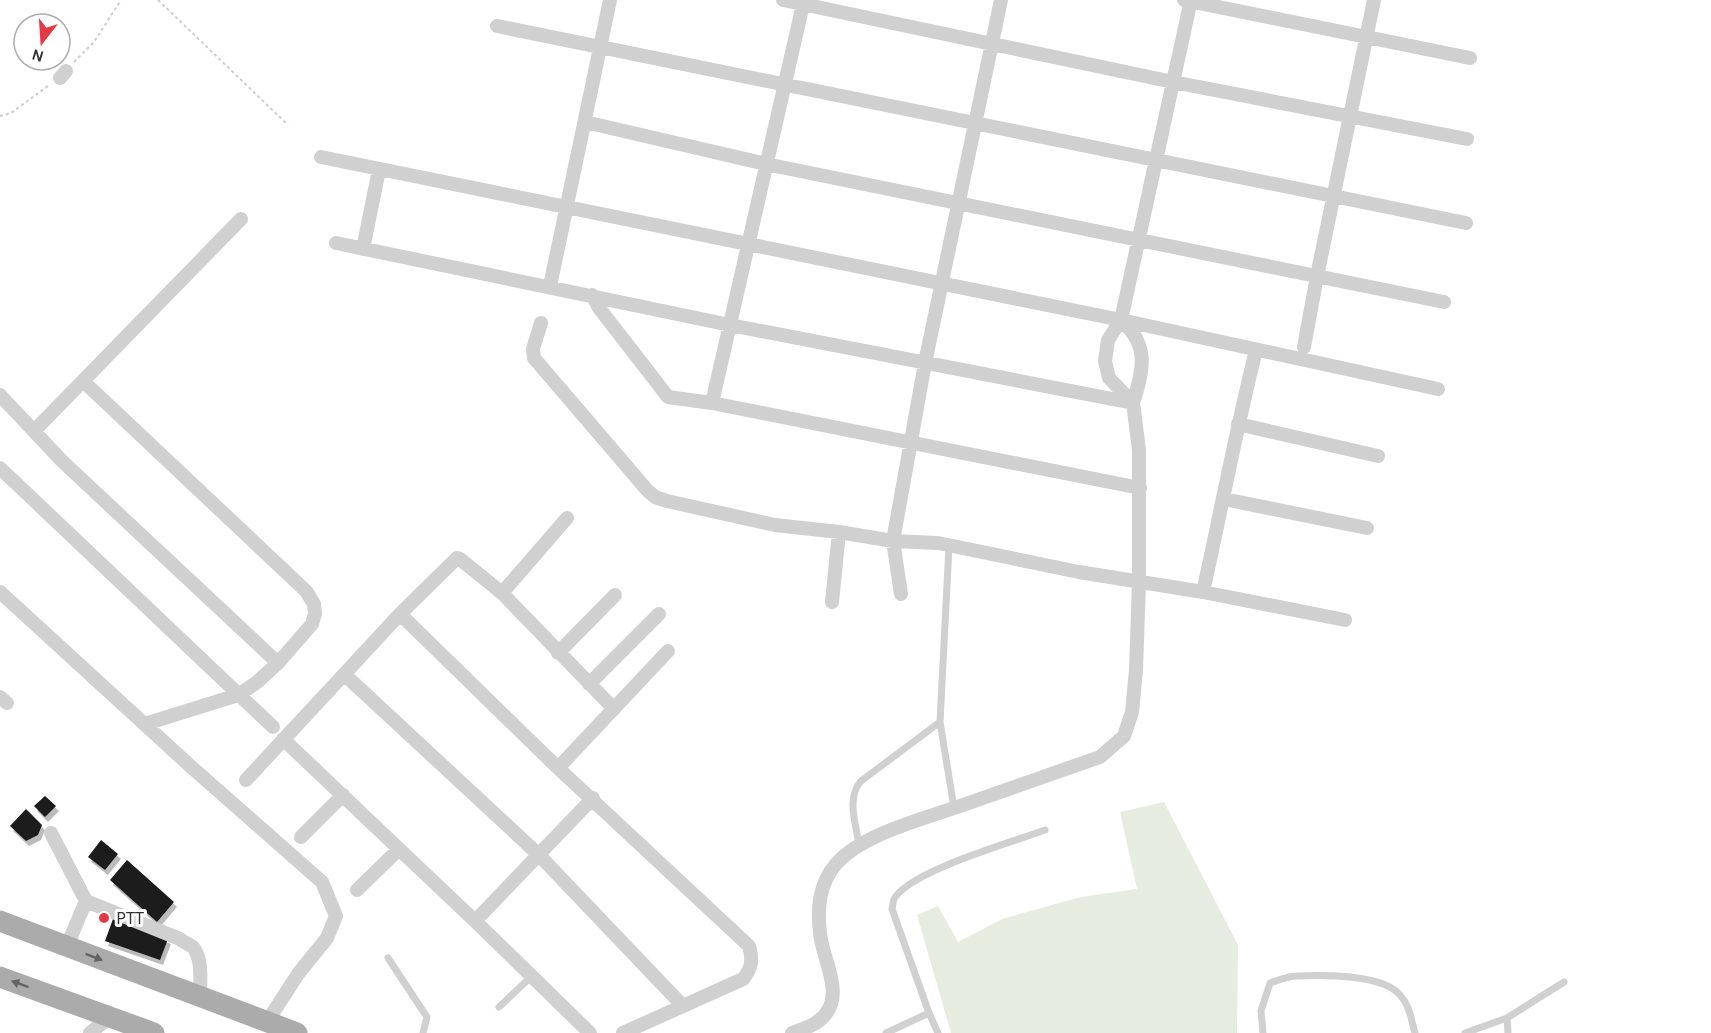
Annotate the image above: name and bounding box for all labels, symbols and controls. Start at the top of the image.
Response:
north arrow [12,12,72,72]
text: N [29,45,46,67]
place label: PTT [116,907,144,929]
marker: PTT [97,911,111,925]
one-way arrow [85,952,103,962]
one-way arrow [11,979,29,989]

